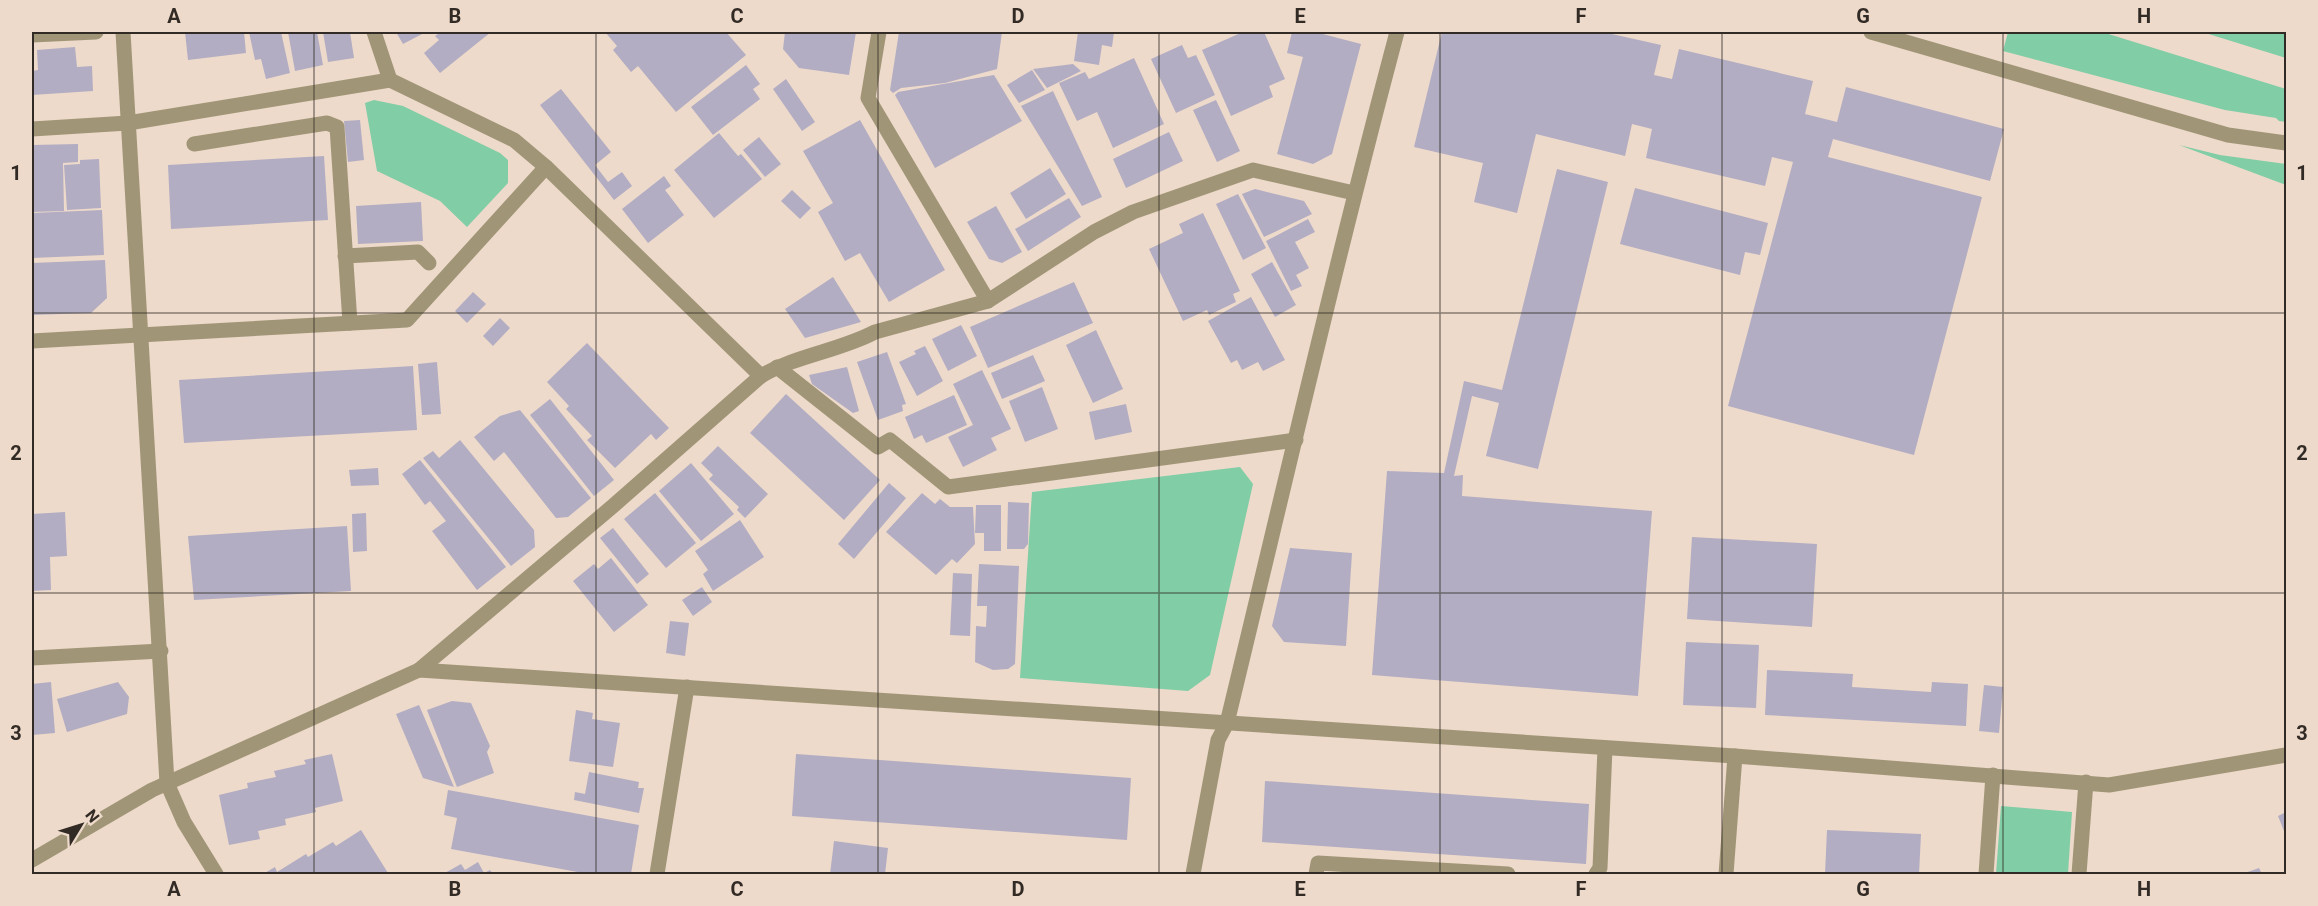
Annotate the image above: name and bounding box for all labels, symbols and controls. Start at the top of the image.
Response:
text: A [167,4,181,28]
text: B [449,4,461,28]
text: C [730,4,744,28]
text: D [1012,4,1025,28]
text: E [1294,4,1306,28]
text: F [1576,4,1587,28]
text: G [1856,4,1870,28]
text: H [2137,4,2151,28]
text: 1 [10,161,22,185]
text: 1 [2296,161,2308,185]
text: 2 [10,441,22,465]
text: 2 [2296,441,2308,465]
text: 3 [10,721,22,745]
text: 3 [2296,721,2308,745]
north arrow [51,795,111,855]
text: N [81,806,103,826]
text: A [167,877,181,901]
text: B [449,877,461,901]
text: C [730,877,744,901]
text: D [1012,877,1025,901]
text: E [1294,877,1306,901]
text: F [1576,877,1587,901]
text: G [1856,877,1870,901]
text: H [2137,877,2151,901]

